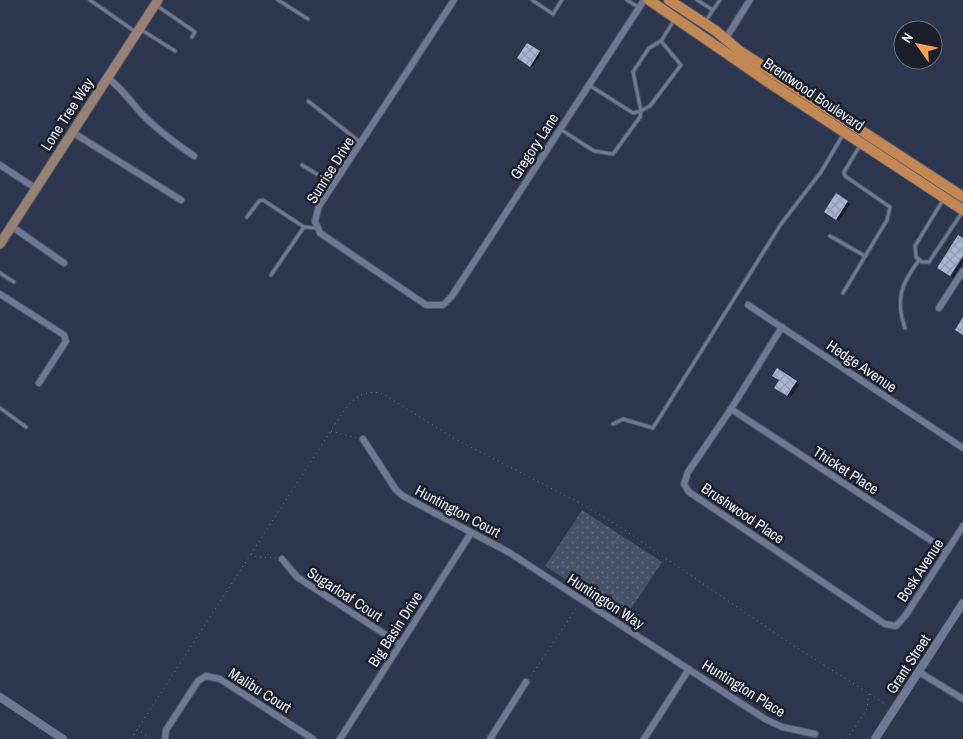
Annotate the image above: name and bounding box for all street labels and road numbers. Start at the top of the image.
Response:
street label: Brentwood Boulevard [759,52,869,136]
street label: Lone Tree Way [36,73,99,155]
street label: Gregory Lane [505,109,563,183]
street label: Sunrise Drive [301,132,359,207]
street label: Hedge Avenue [823,335,901,397]
street label: Thicket Place [809,441,883,499]
street label: Brushwood Place [697,478,789,549]
street label: Huntington Court [412,480,505,543]
street label: Bosk Avenue [892,534,948,606]
street label: Sugarloaf Court [303,562,387,627]
street label: Huntington Way [563,568,649,634]
street label: Big Basin Drive [363,587,427,671]
street label: Grant Street [881,630,935,698]
street label: Huntington Place [698,654,790,722]
street label: Malibu Court [225,662,296,718]

